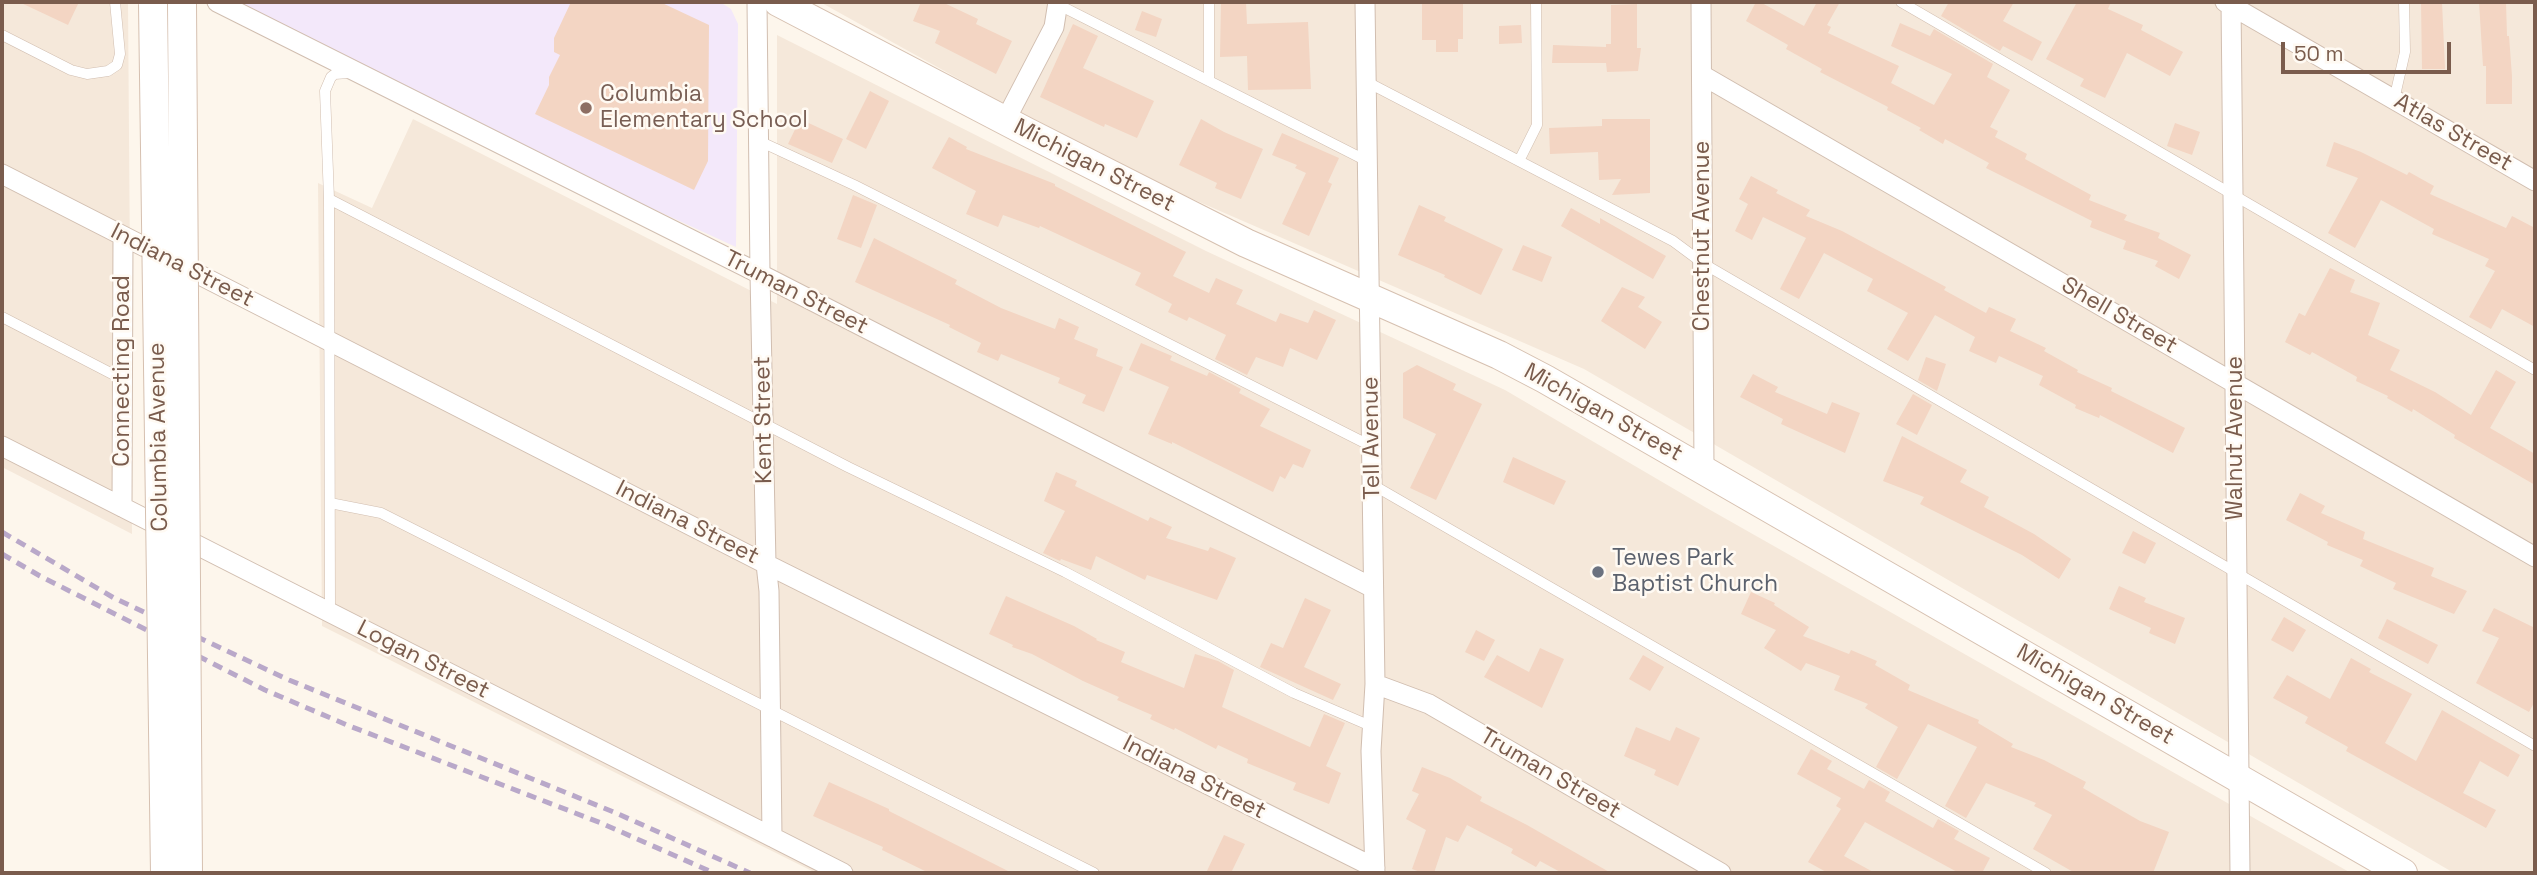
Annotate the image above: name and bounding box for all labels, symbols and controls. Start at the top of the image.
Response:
scale bar [2285,28,2455,72]
text: 50 m [2294,40,2344,67]
place label: Columbia Elementary School [600,81,808,135]
street label: Atlas Street [2389,88,2517,178]
marker: Columbia Elementary School [578,100,594,116]
street label: Michigan Street [1009,113,1179,219]
street label: Chestnut Avenue [1689,141,1717,331]
street label: Indiana Street [106,218,258,314]
street label: Truman Street [719,245,873,341]
street label: Shell Street [2056,272,2182,360]
street label: Connecting Road [109,275,137,467]
street label: Columbia Avenue [144,342,174,532]
street label: Kent Street [749,356,779,484]
street label: Walnut Avenue [2222,356,2250,520]
street label: Michigan Street [1519,358,1687,468]
street label: Tell Avenue [1357,376,1387,500]
street label: Indiana Street [611,475,763,571]
place label: Tewes Park Baptist Church [1612,545,1778,599]
marker: Tewes Park Baptist Church [1590,564,1606,580]
street label: Logan Street [352,615,494,705]
street label: Michigan Street [2011,639,2179,751]
street label: Truman Street [1475,723,1625,825]
street label: Indiana Street [1118,730,1270,826]

